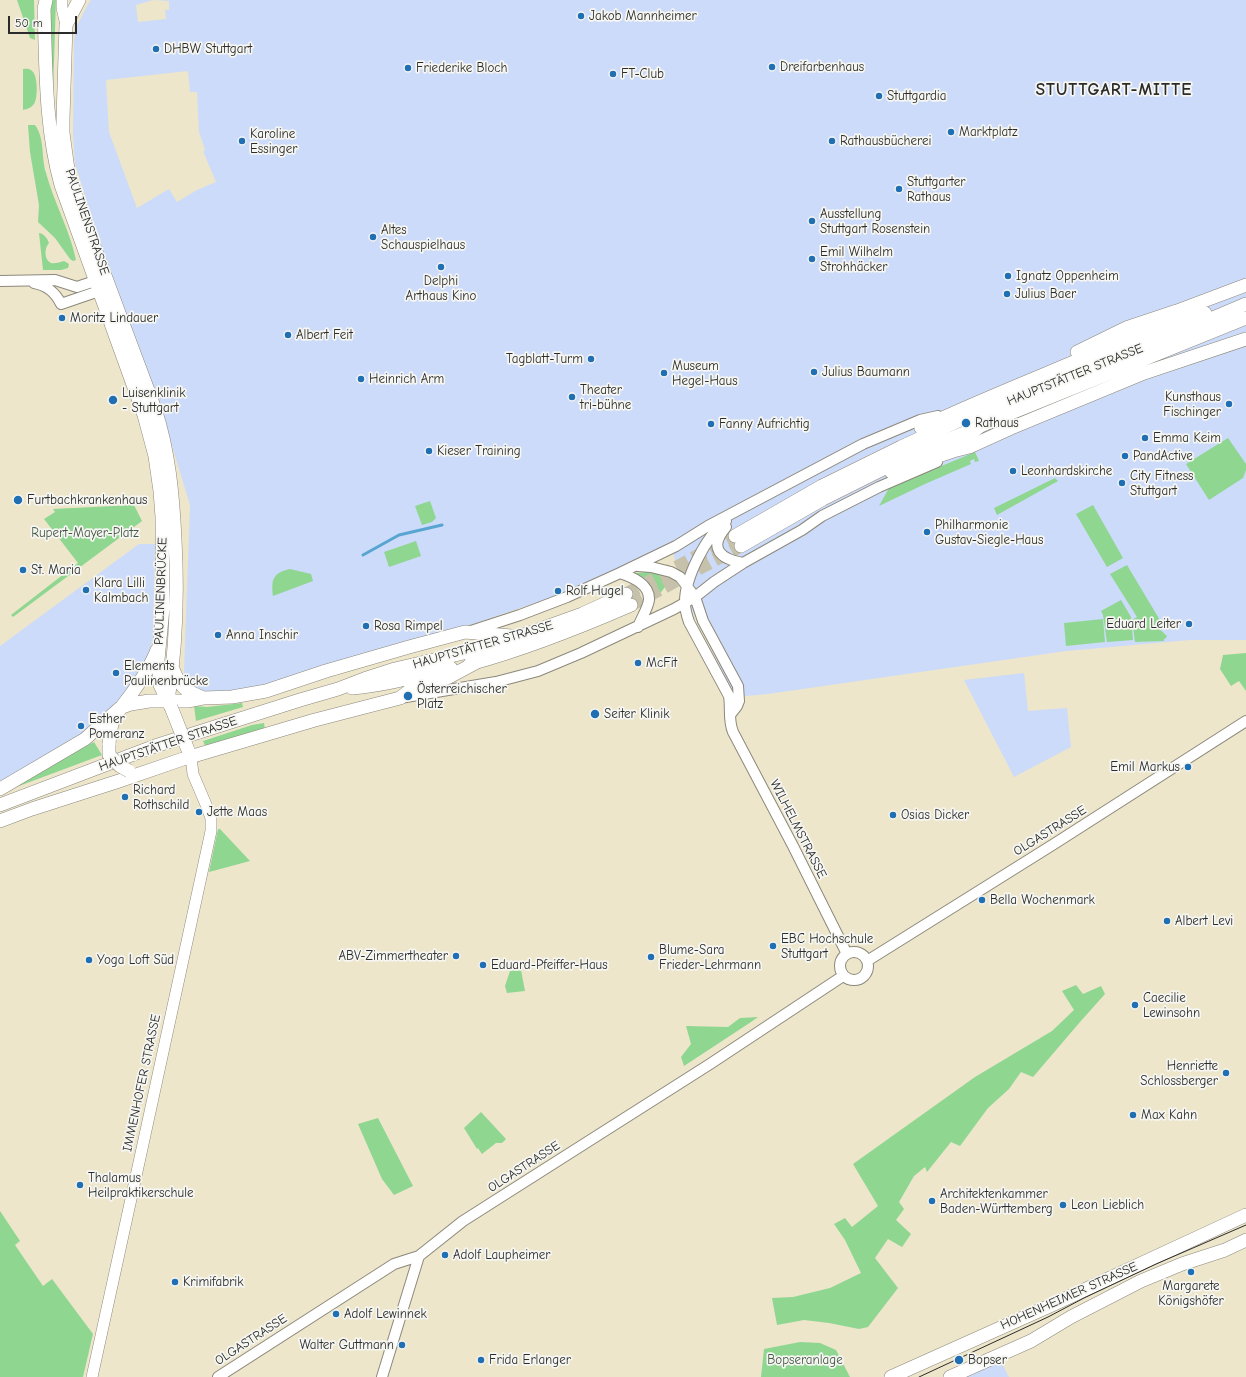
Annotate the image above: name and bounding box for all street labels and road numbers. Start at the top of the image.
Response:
street label: PAULINENSTRASSE [62,167,112,277]
street label: HAUPTSTÄTTER STRASSE [1005,341,1145,409]
street label: PAULINENBRÜCKE [151,537,171,645]
street label: HAUPTSTÄTTER STRASSE [411,618,555,672]
street label: HAUPTSTÄTTER STRASSE [97,713,239,775]
street label: WILHELMSTRASSE [766,777,830,881]
street label: OLGASTRASSE [1011,802,1089,860]
street label: IMMENHOFER STRASSE [120,1013,164,1153]
street label: OLGASTRASSE [485,1138,563,1196]
street label: HOHENHEIMER STRASSE [998,1259,1140,1333]
street label: OLGASTRASSE [212,1311,290,1369]

